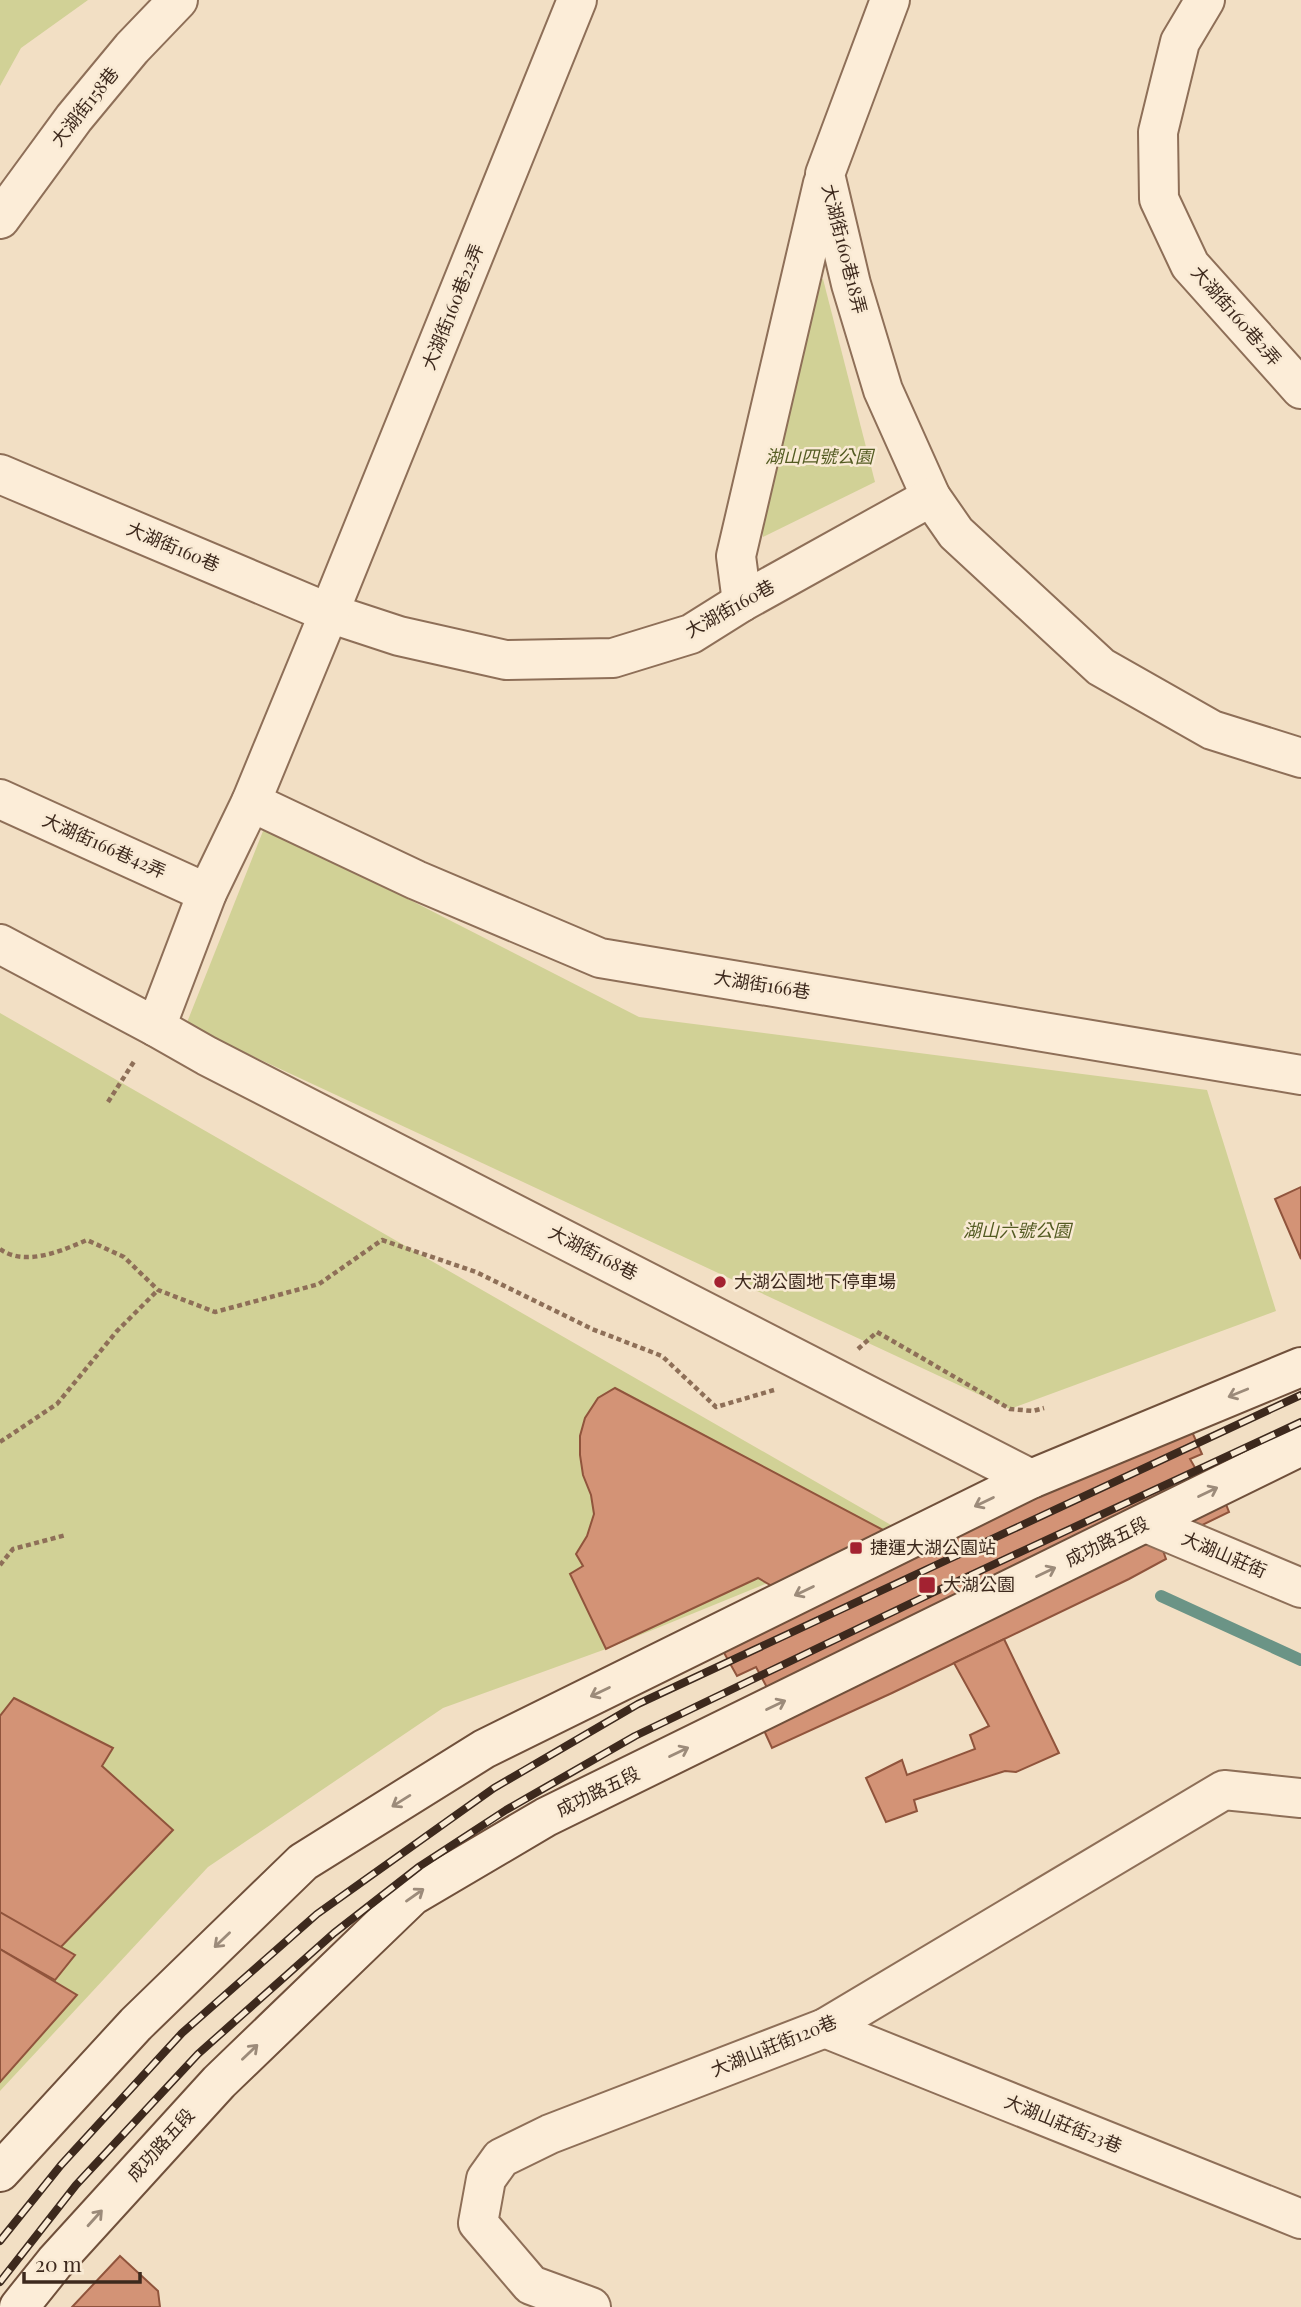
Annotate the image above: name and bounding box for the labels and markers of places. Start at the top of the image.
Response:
place label: 大湖公園地下停車場 [734,1269,896,1293]
marker: 大湖公園地下停車場 [712,1274,728,1290]
place label: 捷運大湖公園站 [870,1535,996,1559]
marker: 捷運大湖公園站 [848,1540,864,1556]
place label: 大湖公園 [943,1572,1015,1596]
marker: 大湖公園 [917,1575,937,1595]

